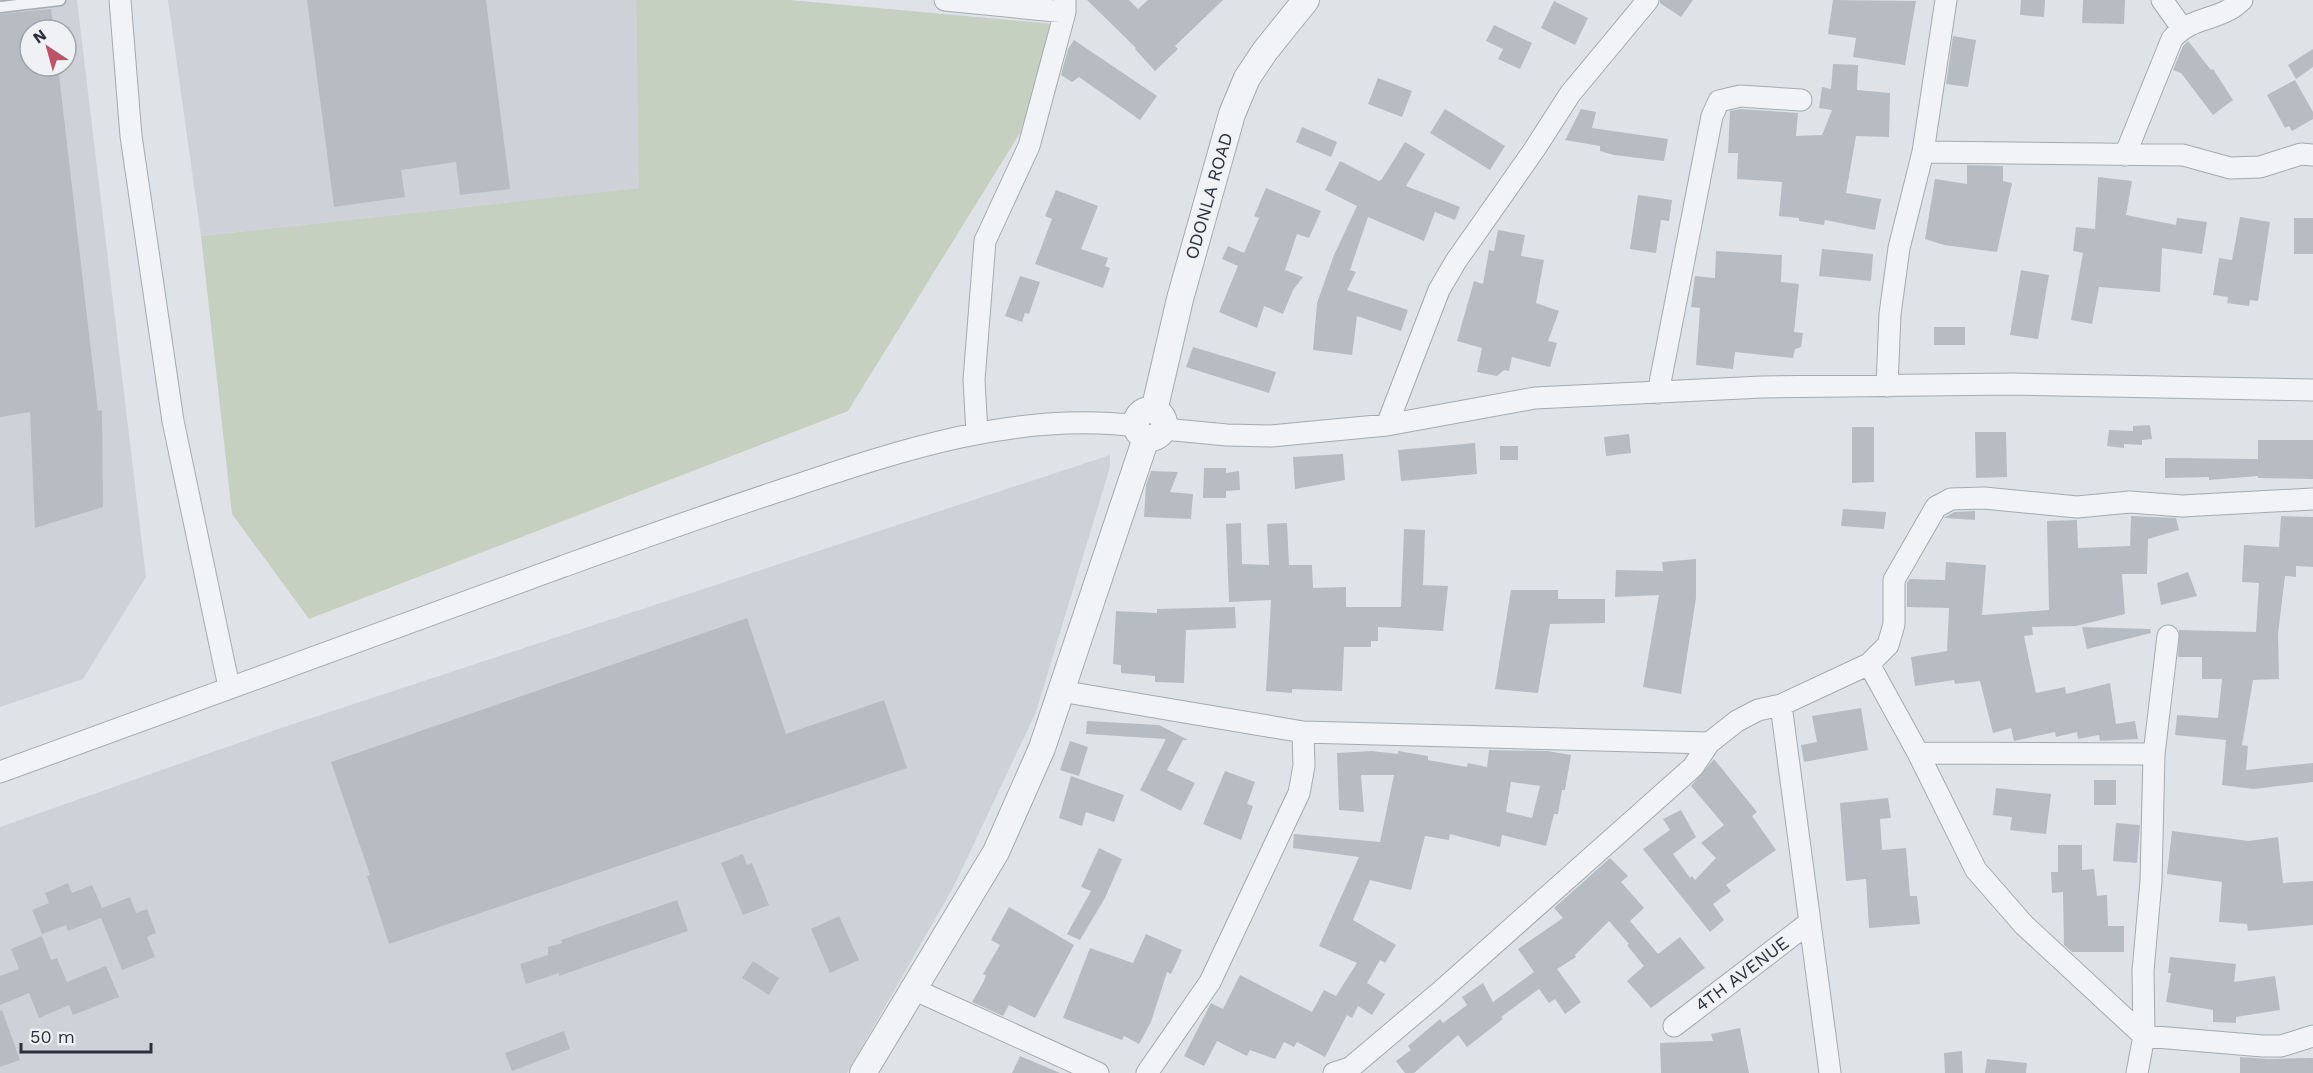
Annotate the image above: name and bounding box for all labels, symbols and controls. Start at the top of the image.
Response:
north arrow [18,18,78,78]
text: N [29,25,50,47]
street label: ODONLA ROAD [1180,130,1237,262]
street label: 4TH AVENUE [1691,932,1793,1016]
scale bar [21,1016,152,1054]
text: 50 m [30,1026,75,1047]

